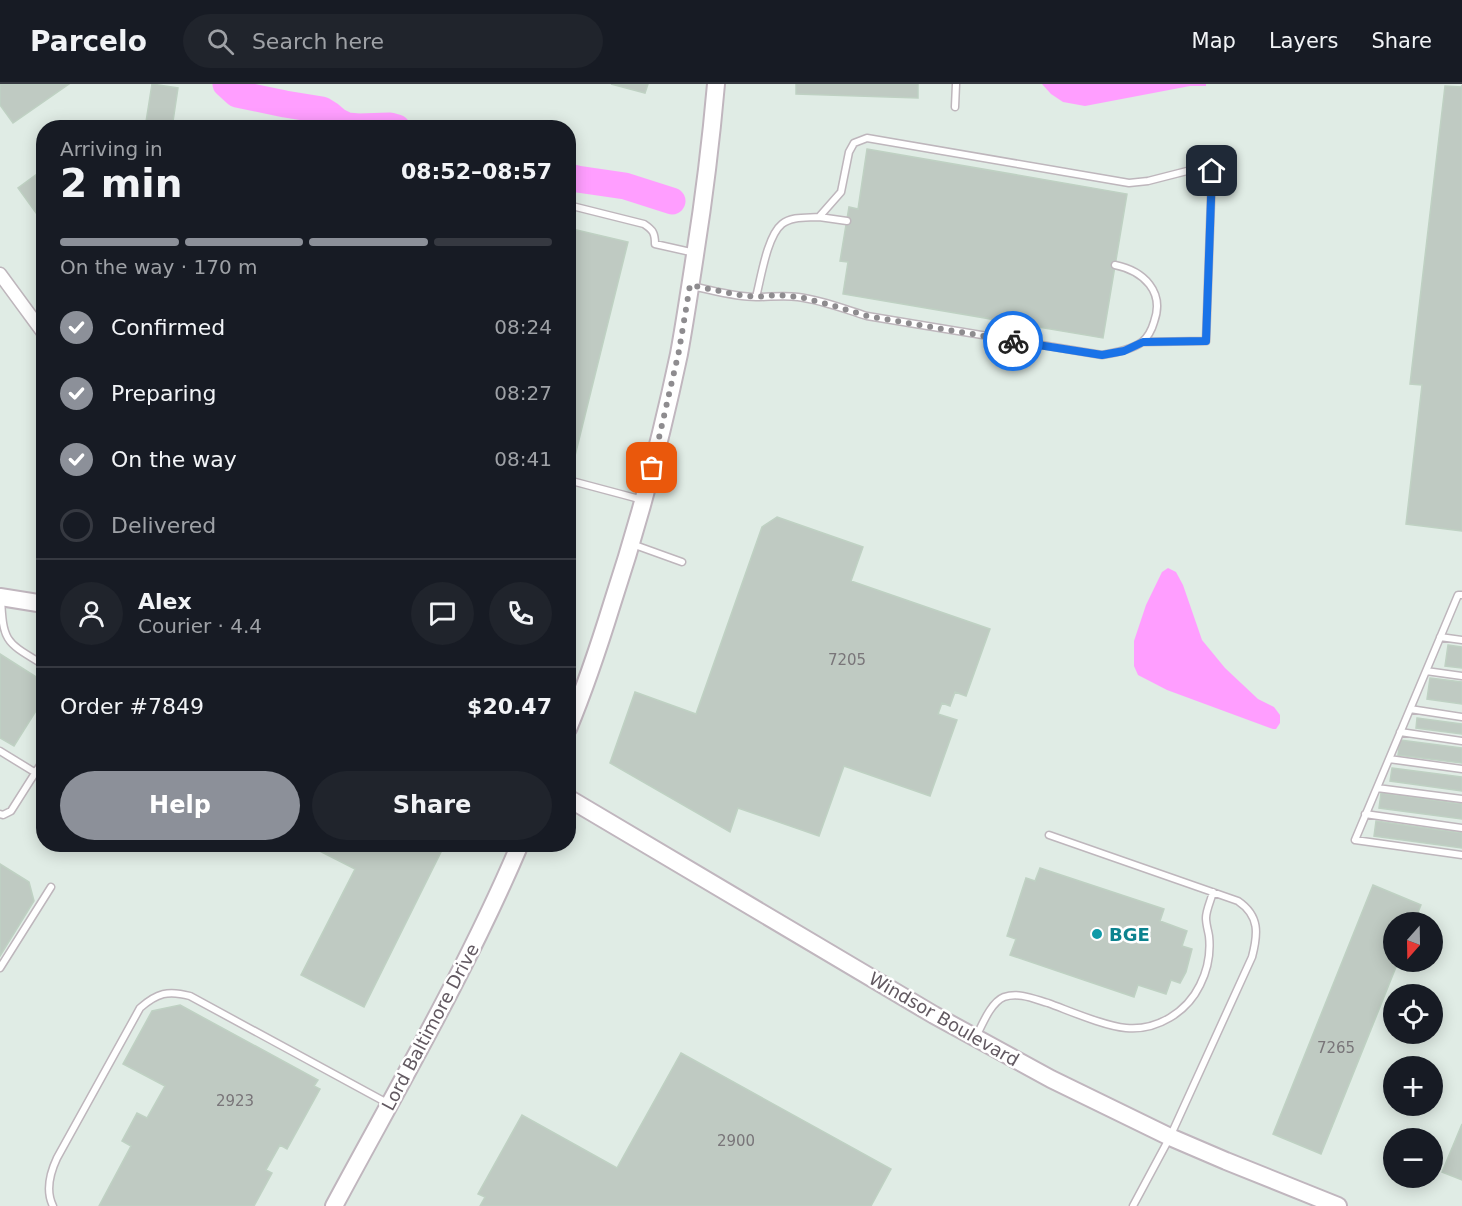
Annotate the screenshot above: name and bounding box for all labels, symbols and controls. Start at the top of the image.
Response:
search box [183,14,603,68]
text: Parcelo [30,25,147,58]
icon: search [204,25,237,58]
text: Search here [252,29,384,54]
text: Map [1192,29,1236,53]
text: Layers [1269,29,1338,53]
text: Share [1371,29,1432,53]
text: Arriving in [60,137,163,161]
pin [1186,145,1237,196]
icon: home [1195,154,1228,187]
text: 08:52–08:57 [401,159,552,184]
text: 2 min [60,161,182,206]
text: On the way · 170 m [60,255,258,279]
icon: check [60,311,93,344]
courier [983,311,1043,371]
text: Confirmed [111,315,225,340]
text: 08:24 [494,315,552,339]
icon: bike [997,325,1030,358]
icon: check [60,377,93,410]
text: Preparing [111,381,217,406]
text: 08:27 [494,381,552,405]
pin [626,442,677,493]
icon: check [60,443,93,476]
text: On the way [111,447,237,472]
text: 08:41 [494,447,552,471]
icon: bag [635,451,668,484]
text: Delivered [111,513,216,538]
button: person [60,582,123,645]
button: chat [411,582,474,645]
button: phone [489,582,552,645]
text: Alex [138,589,192,614]
text: Courier · 4.4 [138,614,262,638]
house number: 7205 [828,651,866,669]
text: Order #7849 [60,694,204,719]
text: $20.47 [467,694,552,719]
button: Help [60,771,300,840]
button: Share [312,771,552,840]
north arrow [1383,912,1443,972]
map controls [1383,912,1443,1188]
place label: BGE [1109,924,1150,945]
marker: BGE [1090,927,1104,941]
street label: Lord Baltimore Drive [377,940,483,1114]
street label: Windsor Boulevard [865,967,1023,1071]
button: locate [1383,984,1443,1044]
house number: 7265 [1317,1039,1355,1057]
button: + [1383,1056,1443,1116]
house number: 2923 [216,1092,254,1110]
button: − [1383,1128,1443,1188]
house number: 2900 [717,1132,755,1150]

